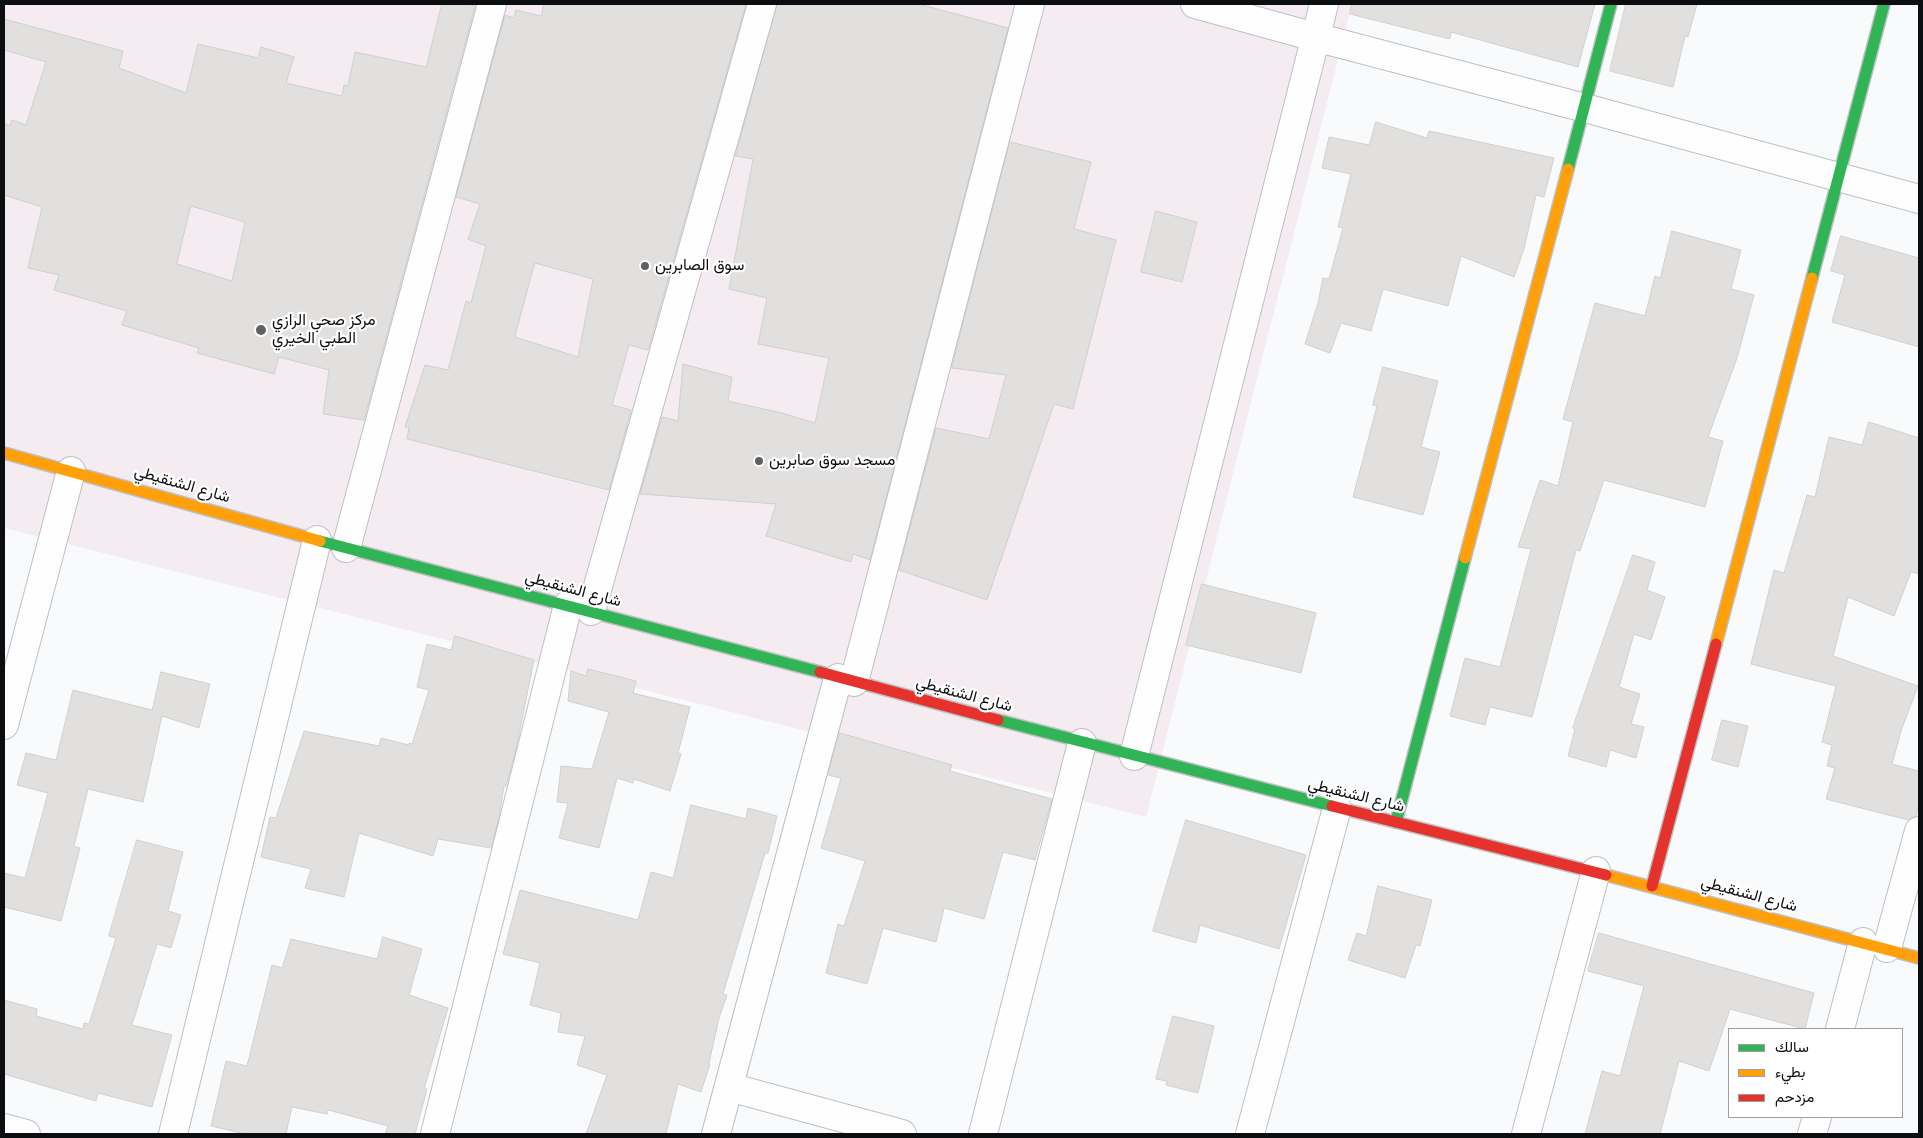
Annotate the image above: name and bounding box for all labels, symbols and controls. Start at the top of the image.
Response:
place label: سوق الصابرين [655,256,744,276]
marker: سوق الصابرين [639,260,651,272]
place label: مركز صحي الرازي الطبي الخيري [272,311,376,349]
marker: مركز صحي الرازي الطبي الخيري [254,323,268,337]
place label: مسجد سوق صابرين [769,451,895,471]
marker: مسجد سوق صابرين [753,455,765,467]
street label: شارع الشنقيطي [132,462,232,508]
street label: شارع الشنقيطي [523,568,623,612]
street label: شارع الشنقيطي [914,673,1014,717]
street label: شارع الشنقيطي [1306,775,1406,817]
street label: شارع الشنقيطي [1699,873,1799,917]
legend [1728,1028,1903,1118]
text: سالك [1775,1036,1809,1057]
text: بطيء [1775,1061,1805,1082]
text: مزدحم [1775,1086,1814,1107]

